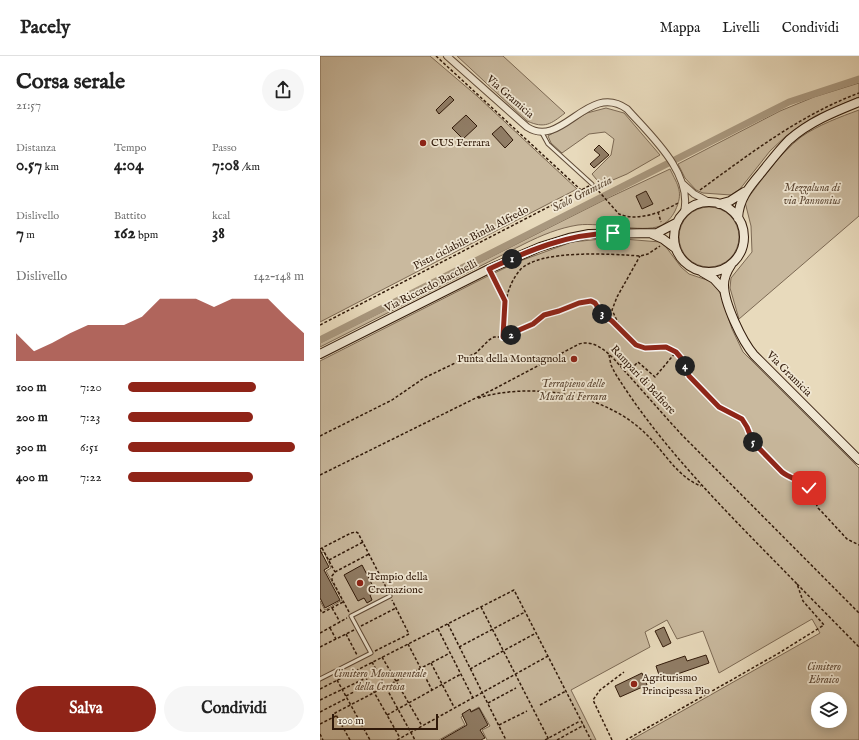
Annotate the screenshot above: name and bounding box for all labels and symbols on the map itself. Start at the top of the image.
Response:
street label: Via Gramicia [483,72,537,122]
place label: CUS Ferrara [431,136,490,150]
marker: CUS Ferrara [418,138,428,148]
water label: Scolo Gramicia [549,172,615,216]
park label: Mezzaluna di via Pannonius [783,181,841,208]
street label: Pista ciclabile Binda Alfredo [411,203,531,273]
pin [596,216,630,250]
pin: 1 [502,249,522,269]
street label: Via Riccardo Bacchelli [381,257,480,316]
pin: 3 [592,304,612,324]
pin: 2 [501,325,521,345]
street label: Rampari di Belfiore [607,342,679,418]
street label: Via Gramicia [763,348,815,400]
place label: Punta della Montagnola [457,352,566,366]
marker: Punta della Montagnola [569,354,579,364]
pin: 4 [675,356,695,376]
park label: Terrapieno delle Mura di Ferrara [539,377,607,404]
pin: 5 [743,432,763,452]
pin [792,471,826,505]
place label: Tempio della Cremazione [368,570,428,597]
marker: Tempio della Cremazione [355,578,365,588]
park label: Cimitero Ebraico [807,660,841,687]
park label: Cimitero Monumentale della Certosa [334,667,427,694]
place label: Agriturismo Principessa Pio [641,671,710,698]
marker: Agriturismo Principessa Pio [629,679,639,689]
scale bar [332,712,438,731]

